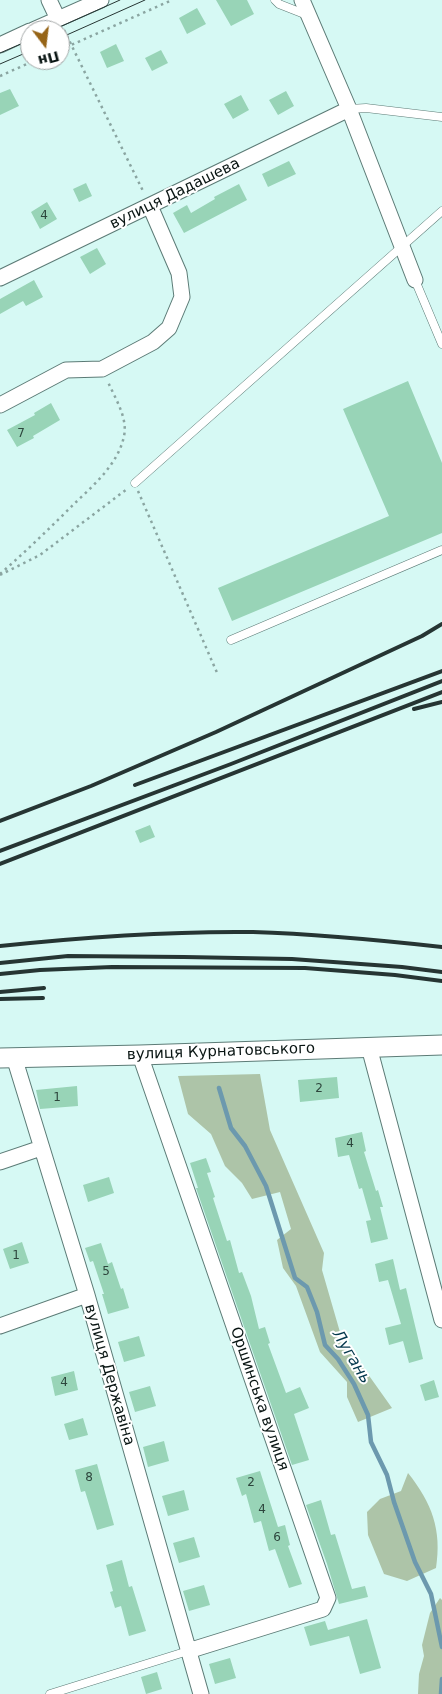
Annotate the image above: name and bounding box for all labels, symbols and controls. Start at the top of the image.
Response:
north arrow [20,20,70,70]
text: Пн [36,48,61,69]
street label: вулиця Дадашева [107,155,243,233]
house number: 4 [40,209,48,223]
house number: 7 [17,427,25,441]
street label: вулиця Курнатовського [127,1040,315,1064]
house number: 2 [315,1082,323,1096]
house number: 1 [53,1091,61,1105]
house number: 4 [346,1137,354,1151]
house number: 1 [12,1249,20,1263]
house number: 5 [102,1265,110,1279]
street label: вулиця Державіна [80,1302,138,1448]
street label: Оршинська вулиця [226,1325,292,1473]
water label: Лугань [327,1327,375,1387]
house number: 4 [60,1376,68,1390]
house number: 8 [85,1471,93,1485]
house number: 2 [247,1476,255,1490]
house number: 4 [258,1503,266,1517]
house number: 6 [273,1531,281,1545]

